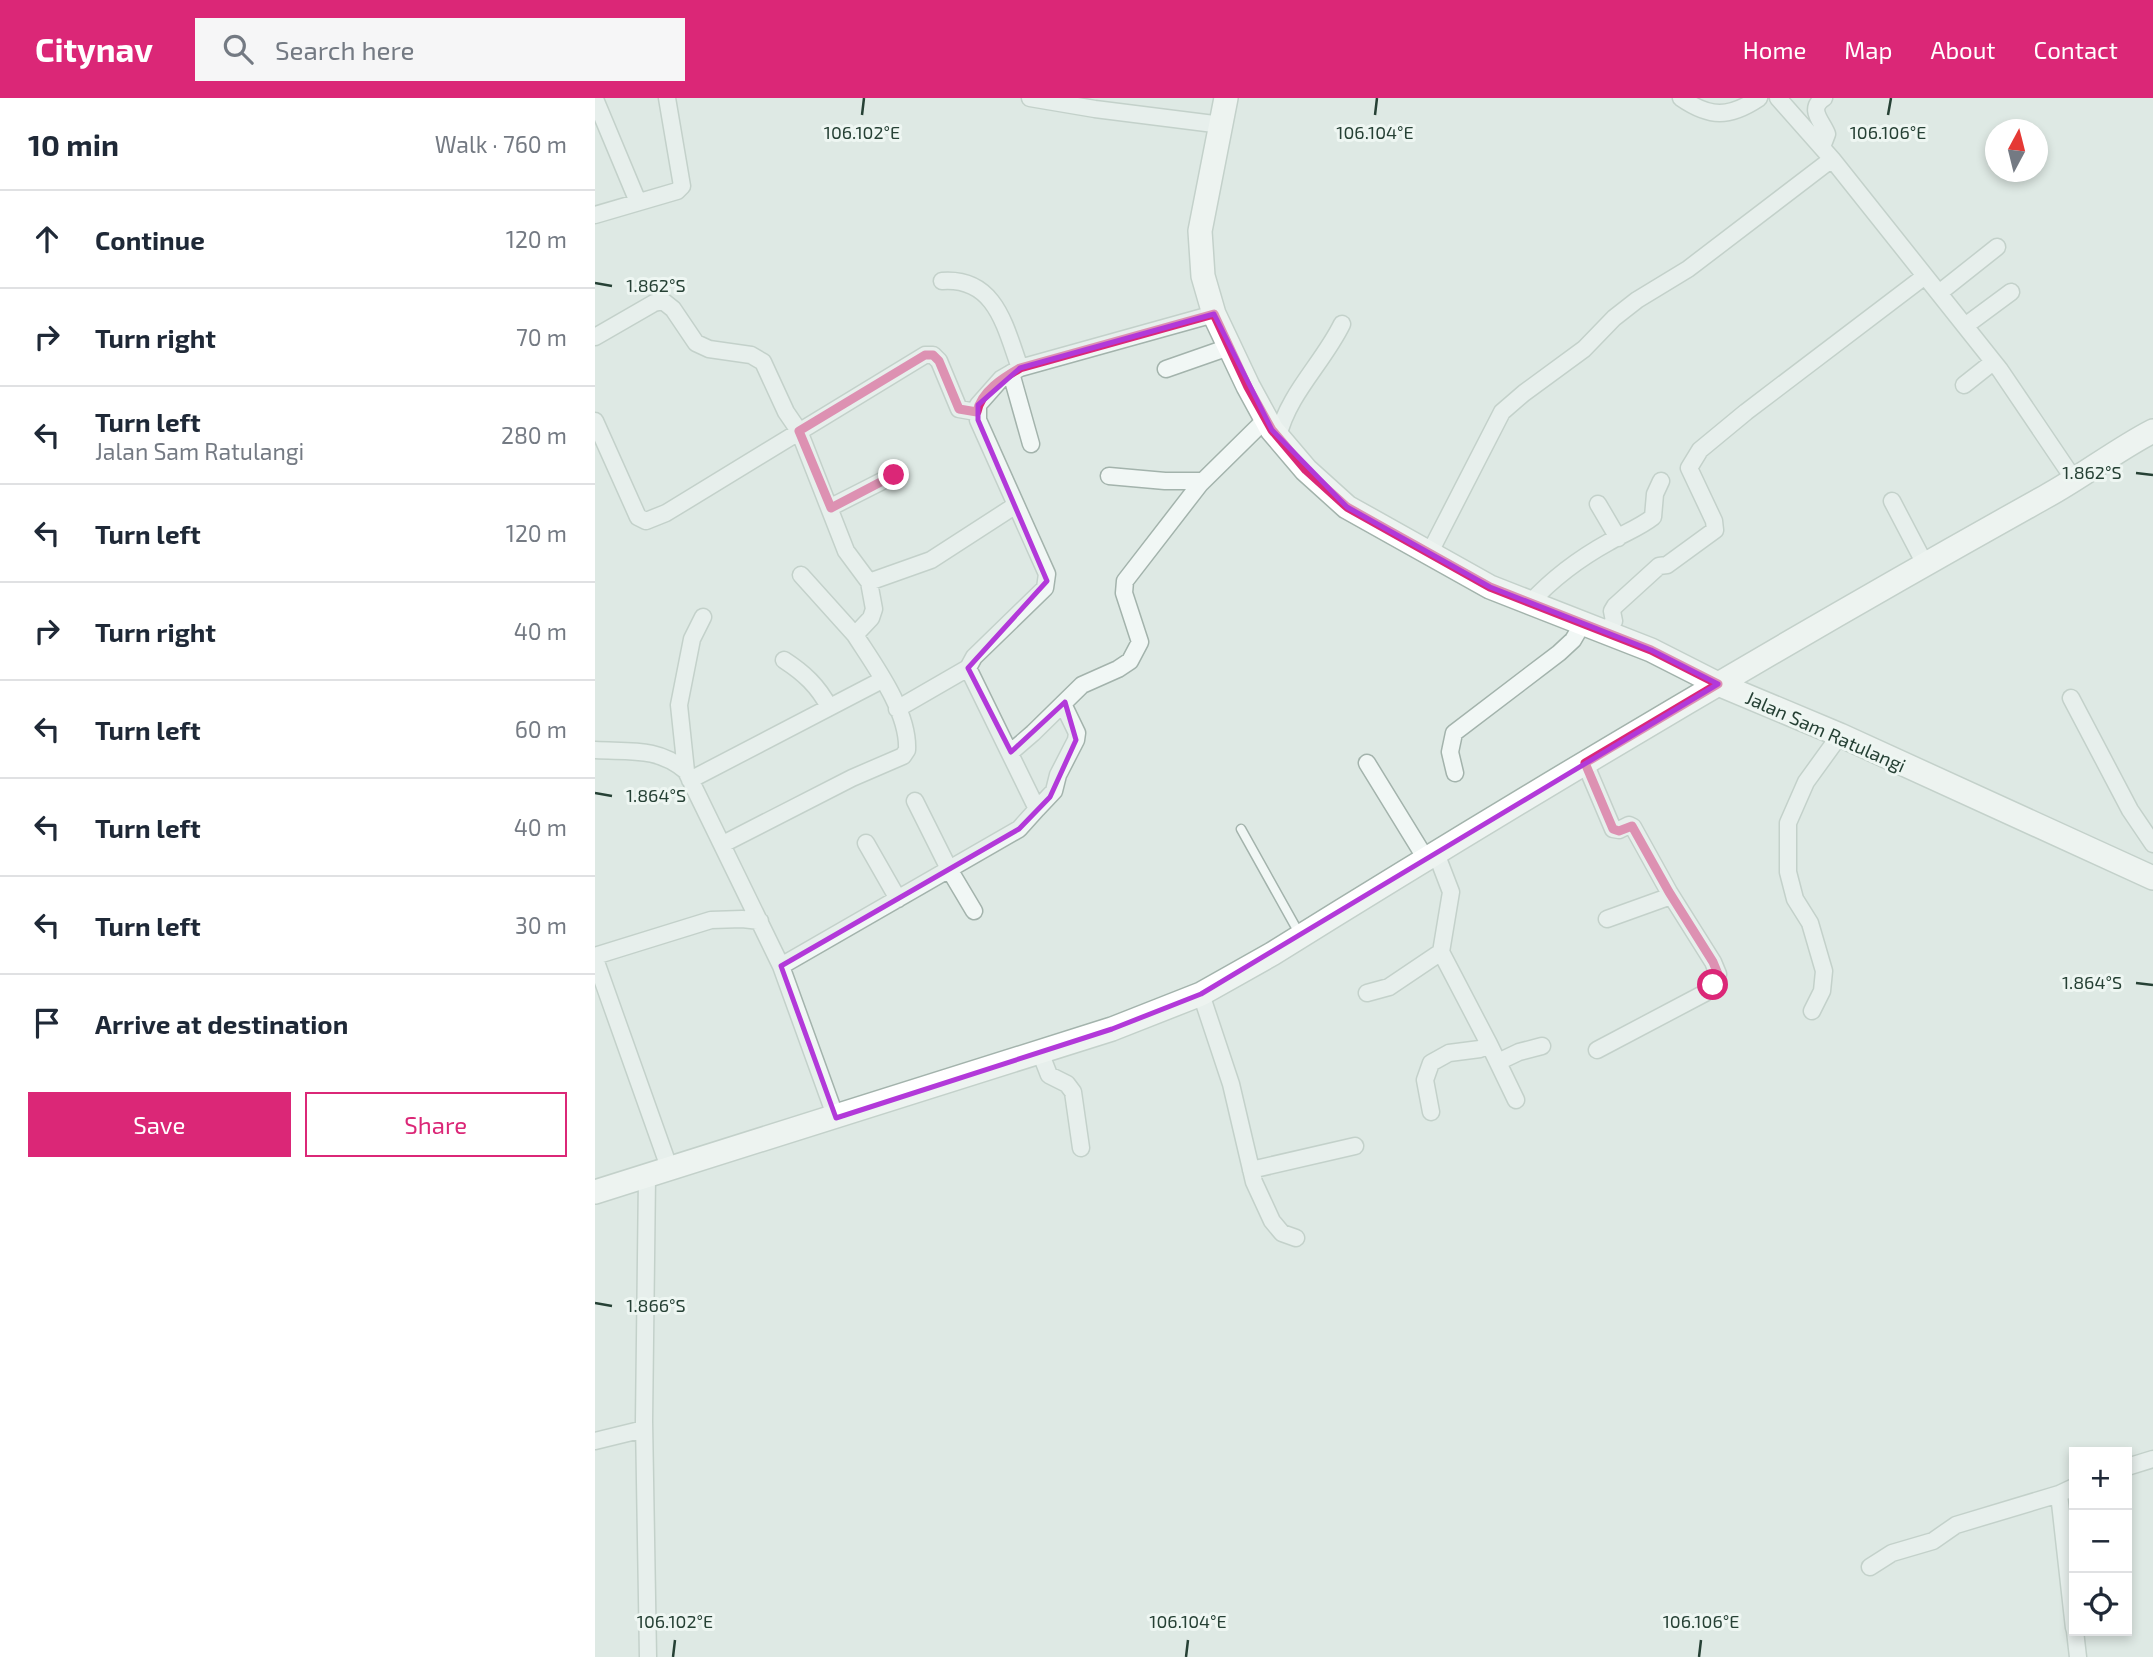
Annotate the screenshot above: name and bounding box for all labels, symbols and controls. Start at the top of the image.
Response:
search box [195,18,685,81]
text: Citynav [35,29,153,69]
icon: search [219,30,257,68]
text: Search here [275,34,415,65]
text: Home [1743,35,1806,64]
text: Map [1844,35,1892,64]
text: About [1930,35,1996,64]
text: Contact [2034,35,2118,64]
north arrow [1985,119,2048,182]
text: 106.102°E [824,121,900,143]
text: 106.104°E [1336,121,1414,143]
text: 106.106°E [1850,121,1926,143]
text: 10 min [28,126,119,162]
text: Walk · 760 m [435,130,567,158]
icon: ahead [28,220,66,258]
text: Continue [95,224,205,255]
text: 120 m [506,225,567,253]
text: 1.862°S [626,274,686,296]
icon: right [28,318,66,356]
text: Turn right [95,322,216,353]
text: 70 m [516,323,567,351]
text: Turn left [95,406,201,437]
icon: left [28,416,66,454]
text: 280 m [501,421,567,449]
text: Jalan Sam Ratulangi [95,437,304,465]
route end [878,459,909,490]
text: 1.862°S [2062,461,2122,483]
icon: left [28,514,66,552]
text: Turn left [95,518,201,549]
text: 120 m [506,519,567,547]
icon: right [28,612,66,650]
text: Turn right [95,616,216,647]
text: 40 m [514,617,567,645]
street label: Jalan Sam Ratulangi [1742,685,1910,777]
icon: left [28,710,66,748]
text: Turn left [95,714,201,745]
text: 60 m [515,715,567,743]
text: 1.864°S [626,784,686,806]
icon: left [28,808,66,846]
text: Turn left [95,812,201,843]
text: 40 m [514,813,567,841]
icon: left [28,906,66,944]
text: Turn left [95,910,201,941]
text: 30 m [515,911,567,939]
route start [1697,969,1728,1000]
text: 1.864°S [2062,971,2122,993]
icon: arrive [28,1004,66,1042]
text: Arrive at destination [95,1008,348,1039]
button: Save [28,1092,291,1157]
button: Share [305,1092,567,1157]
text: 1.866°S [626,1294,686,1316]
map controls [2069,1447,2132,1636]
button: + [2069,1447,2132,1510]
button: − [2069,1510,2132,1573]
button: locate [2069,1573,2132,1636]
text: 106.102°E [637,1610,713,1632]
text: 106.104°E [1149,1610,1227,1632]
text: 106.106°E [1663,1610,1739,1632]

